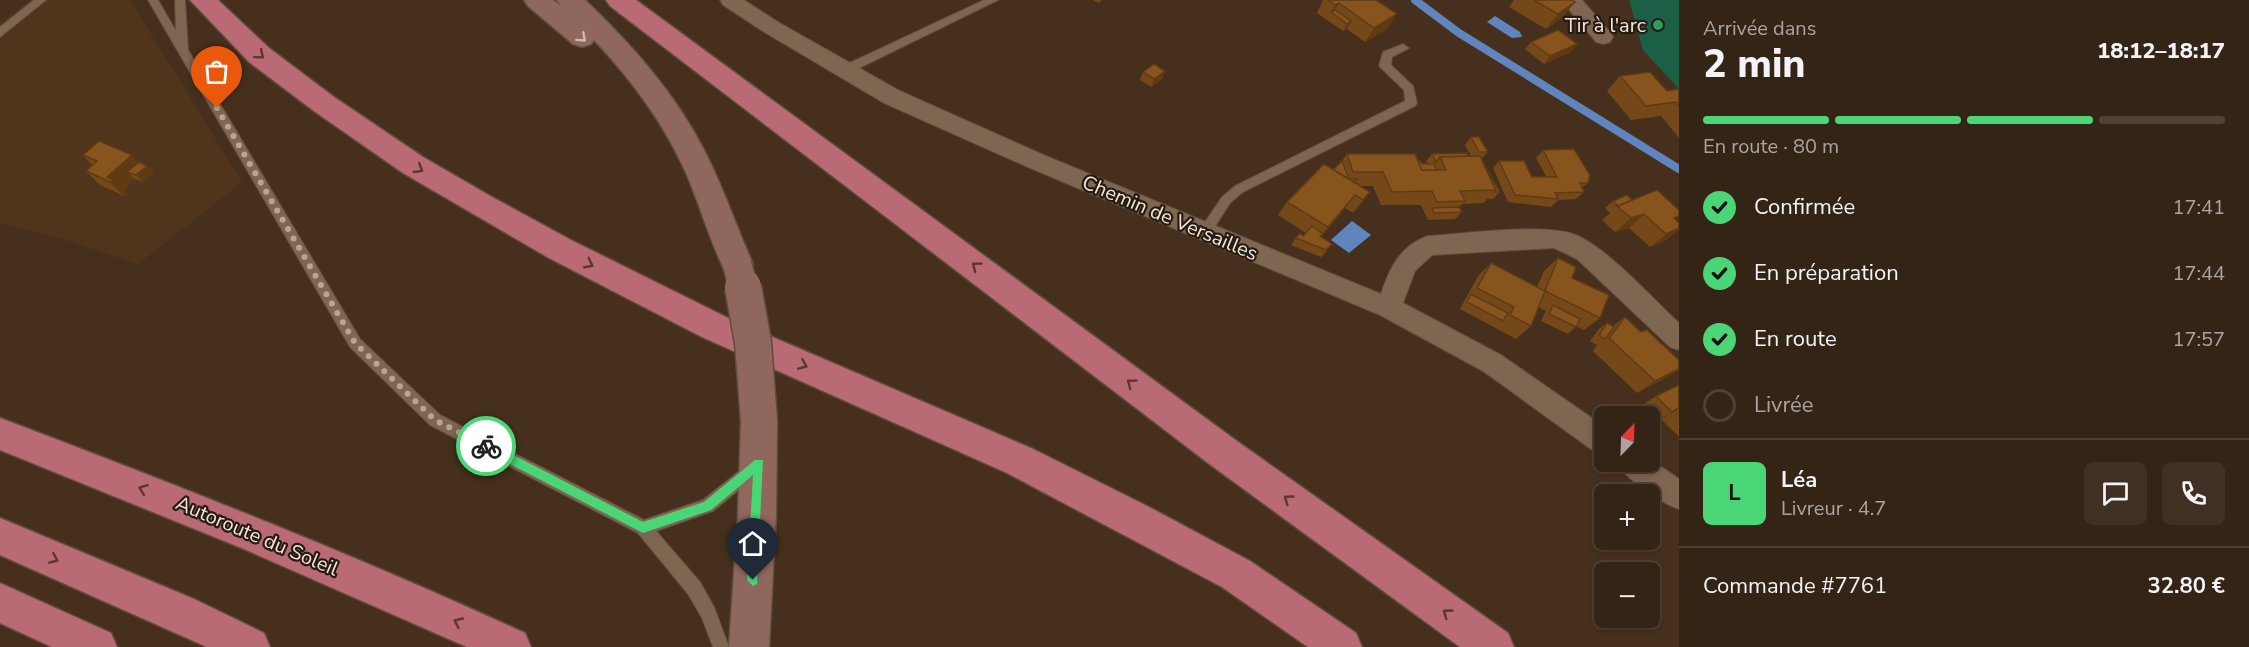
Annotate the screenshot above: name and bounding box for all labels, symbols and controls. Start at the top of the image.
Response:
place label: Tir à l'arc [1565,12,1646,39]
text: Arrivée dans [1703,15,1816,42]
marker: Tir à l'arc [1651,18,1665,32]
one-way arrow [575,31,585,42]
text: 18:12–18:17 [2097,36,2225,66]
text: 2 min [1703,38,1806,91]
pin [191,46,242,108]
one-way arrow [253,48,264,59]
icon: bag [200,55,233,88]
text: En route · 80 m [1703,133,1839,160]
one-way arrow [413,161,423,173]
street label: Chemin de Versailles [1078,169,1262,267]
icon: check [1703,191,1736,224]
text: Confirmée [1754,192,1855,222]
text: 17:41 [2172,194,2225,221]
one-way arrow [582,257,593,268]
icon: check [1703,257,1736,290]
text: En préparation [1754,258,1899,288]
text: 17:44 [2172,260,2225,287]
one-way arrow [971,262,982,273]
icon: check [1703,323,1736,356]
text: En route [1754,324,1837,354]
text: 17:57 [2172,326,2225,353]
one-way arrow [797,358,808,370]
one-way arrow [1127,380,1138,391]
text: Livrée [1754,390,1814,420]
north arrow [1594,406,1660,472]
map controls [1594,406,1660,628]
courier [456,416,516,476]
icon: bike [470,430,503,463]
button: chat [2084,462,2147,525]
button: phone [2162,462,2225,525]
text: Léa [1781,465,1817,495]
text: L [1728,478,1741,508]
one-way arrow [138,484,149,496]
button: + [1594,484,1660,550]
street label: Autoroute du Soleil [171,490,343,583]
one-way arrow [1284,495,1295,506]
text: Livreur · 4.7 [1781,495,1886,522]
pin [727,518,778,580]
icon: home [736,527,769,560]
one-way arrow [47,552,58,564]
button: − [1594,562,1660,628]
text: Commande #7761 [1703,571,1887,601]
text: 32.80 € [2148,571,2225,601]
one-way arrow [1442,609,1453,620]
one-way arrow [453,617,464,629]

